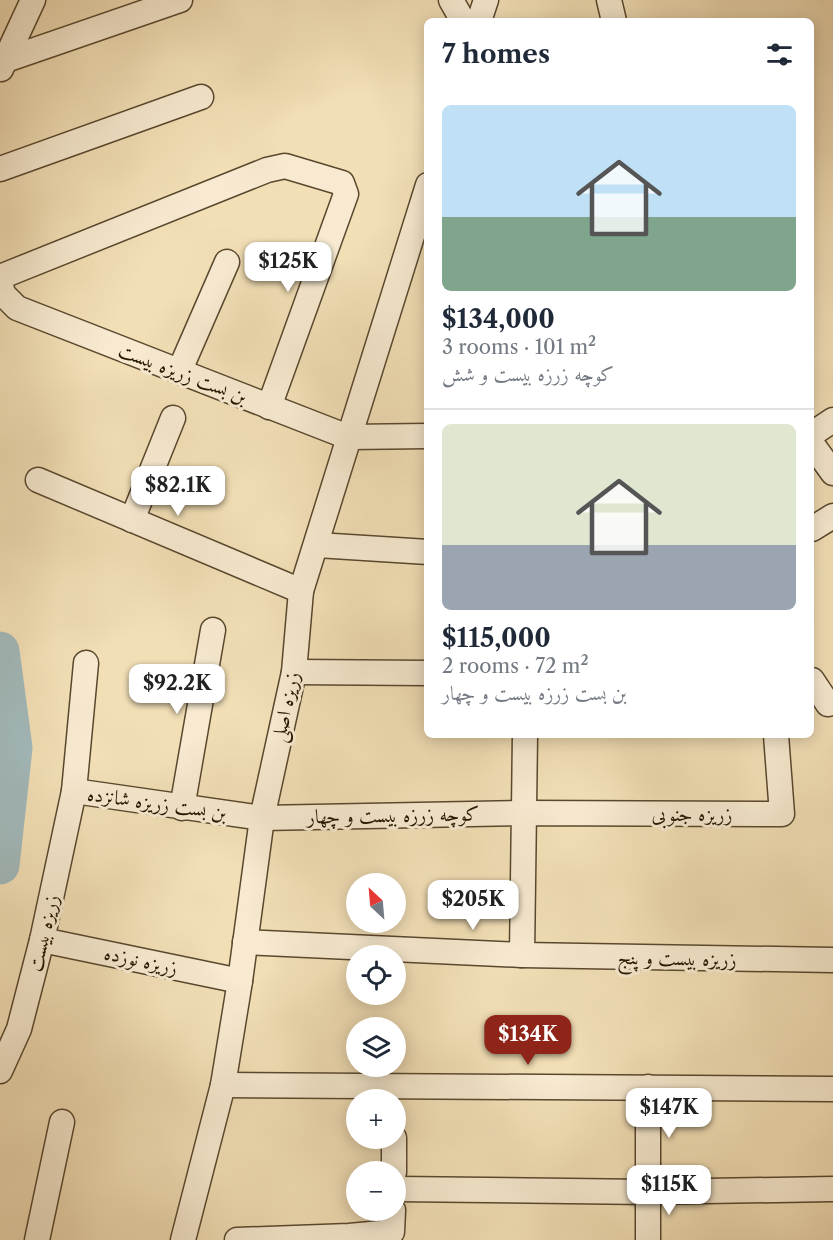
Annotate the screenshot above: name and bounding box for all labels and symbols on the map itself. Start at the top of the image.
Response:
pin: $125K [246,242,330,293]
street label: بن بست زریزه بیست [115,337,251,409]
pin: $82.1K [129,466,227,517]
pin: $92.2K [128,664,226,715]
street label: زریزه اصلی [266,670,307,745]
street label: بن بست زریزه شانزده [86,781,229,825]
street label: کوچه زرزه بیست و چهار [305,801,479,831]
street label: زریزه جنوبی [651,802,733,829]
north arrow [346,873,406,933]
pin: $205K [431,880,515,931]
street label: زریزه بیست [22,892,64,974]
street label: زریزه نوزده [102,940,180,981]
street label: زریزه بیست و پنج [617,945,737,977]
pin: $134K [486,1015,570,1066]
pin: $147K [627,1088,711,1139]
pin: $115K [627,1165,711,1216]

